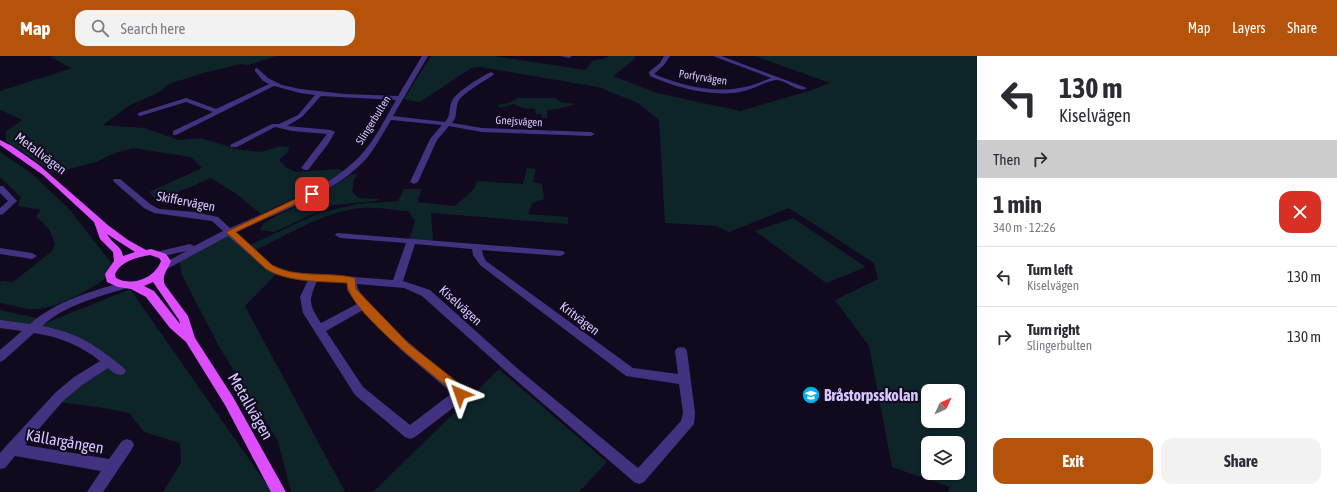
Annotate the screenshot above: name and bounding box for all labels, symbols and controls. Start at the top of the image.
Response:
search box [75,10,355,46]
text: Map [20,17,51,39]
icon: search [89,17,111,39]
text: Search here [121,20,185,37]
text: Map [1188,20,1210,36]
text: Layers [1232,20,1265,36]
text: Share [1287,20,1317,36]
street label: Porfyrvägen [678,67,728,87]
icon: left [993,72,1045,124]
text: 130 m [1059,72,1122,104]
street label: Slingerbulten [353,94,393,146]
text: Kiselvägen [1059,105,1131,126]
street label: Gnejsvägen [495,114,543,128]
street label: Metallvägen [12,129,69,177]
icon: right [1029,148,1051,170]
text: Then [993,151,1021,168]
pin [295,177,329,211]
icon: arrive [301,183,323,205]
street label: Skiffervägen [155,188,216,215]
text: 1 min [993,191,1042,218]
button: close [1279,191,1321,233]
text: 340 m · 12:26 [993,220,1056,235]
text: Turn left [1027,261,1073,278]
icon: left [993,266,1015,288]
text: 130 m [1287,268,1321,285]
text: Kiselvägen [1027,278,1079,293]
street label: Kiselvägen [436,282,485,328]
street label: Kritvägen [557,299,602,338]
text: Turn right [1027,321,1080,338]
icon: right [993,326,1015,348]
text: 130 m [1287,328,1321,345]
text: Slingerbulten [1027,338,1092,353]
street label: Metallvägen [224,370,277,443]
position arrow [439,373,481,415]
north arrow [921,384,965,428]
map controls [921,384,965,480]
school or university icon: Bråstorpsskolan [801,385,821,405]
place label: Bråstorpsskolan [824,386,919,404]
street label: Källargången [25,425,105,458]
button: layers [921,436,965,480]
button: Exit [993,438,1153,484]
button: Share [1161,438,1321,484]

